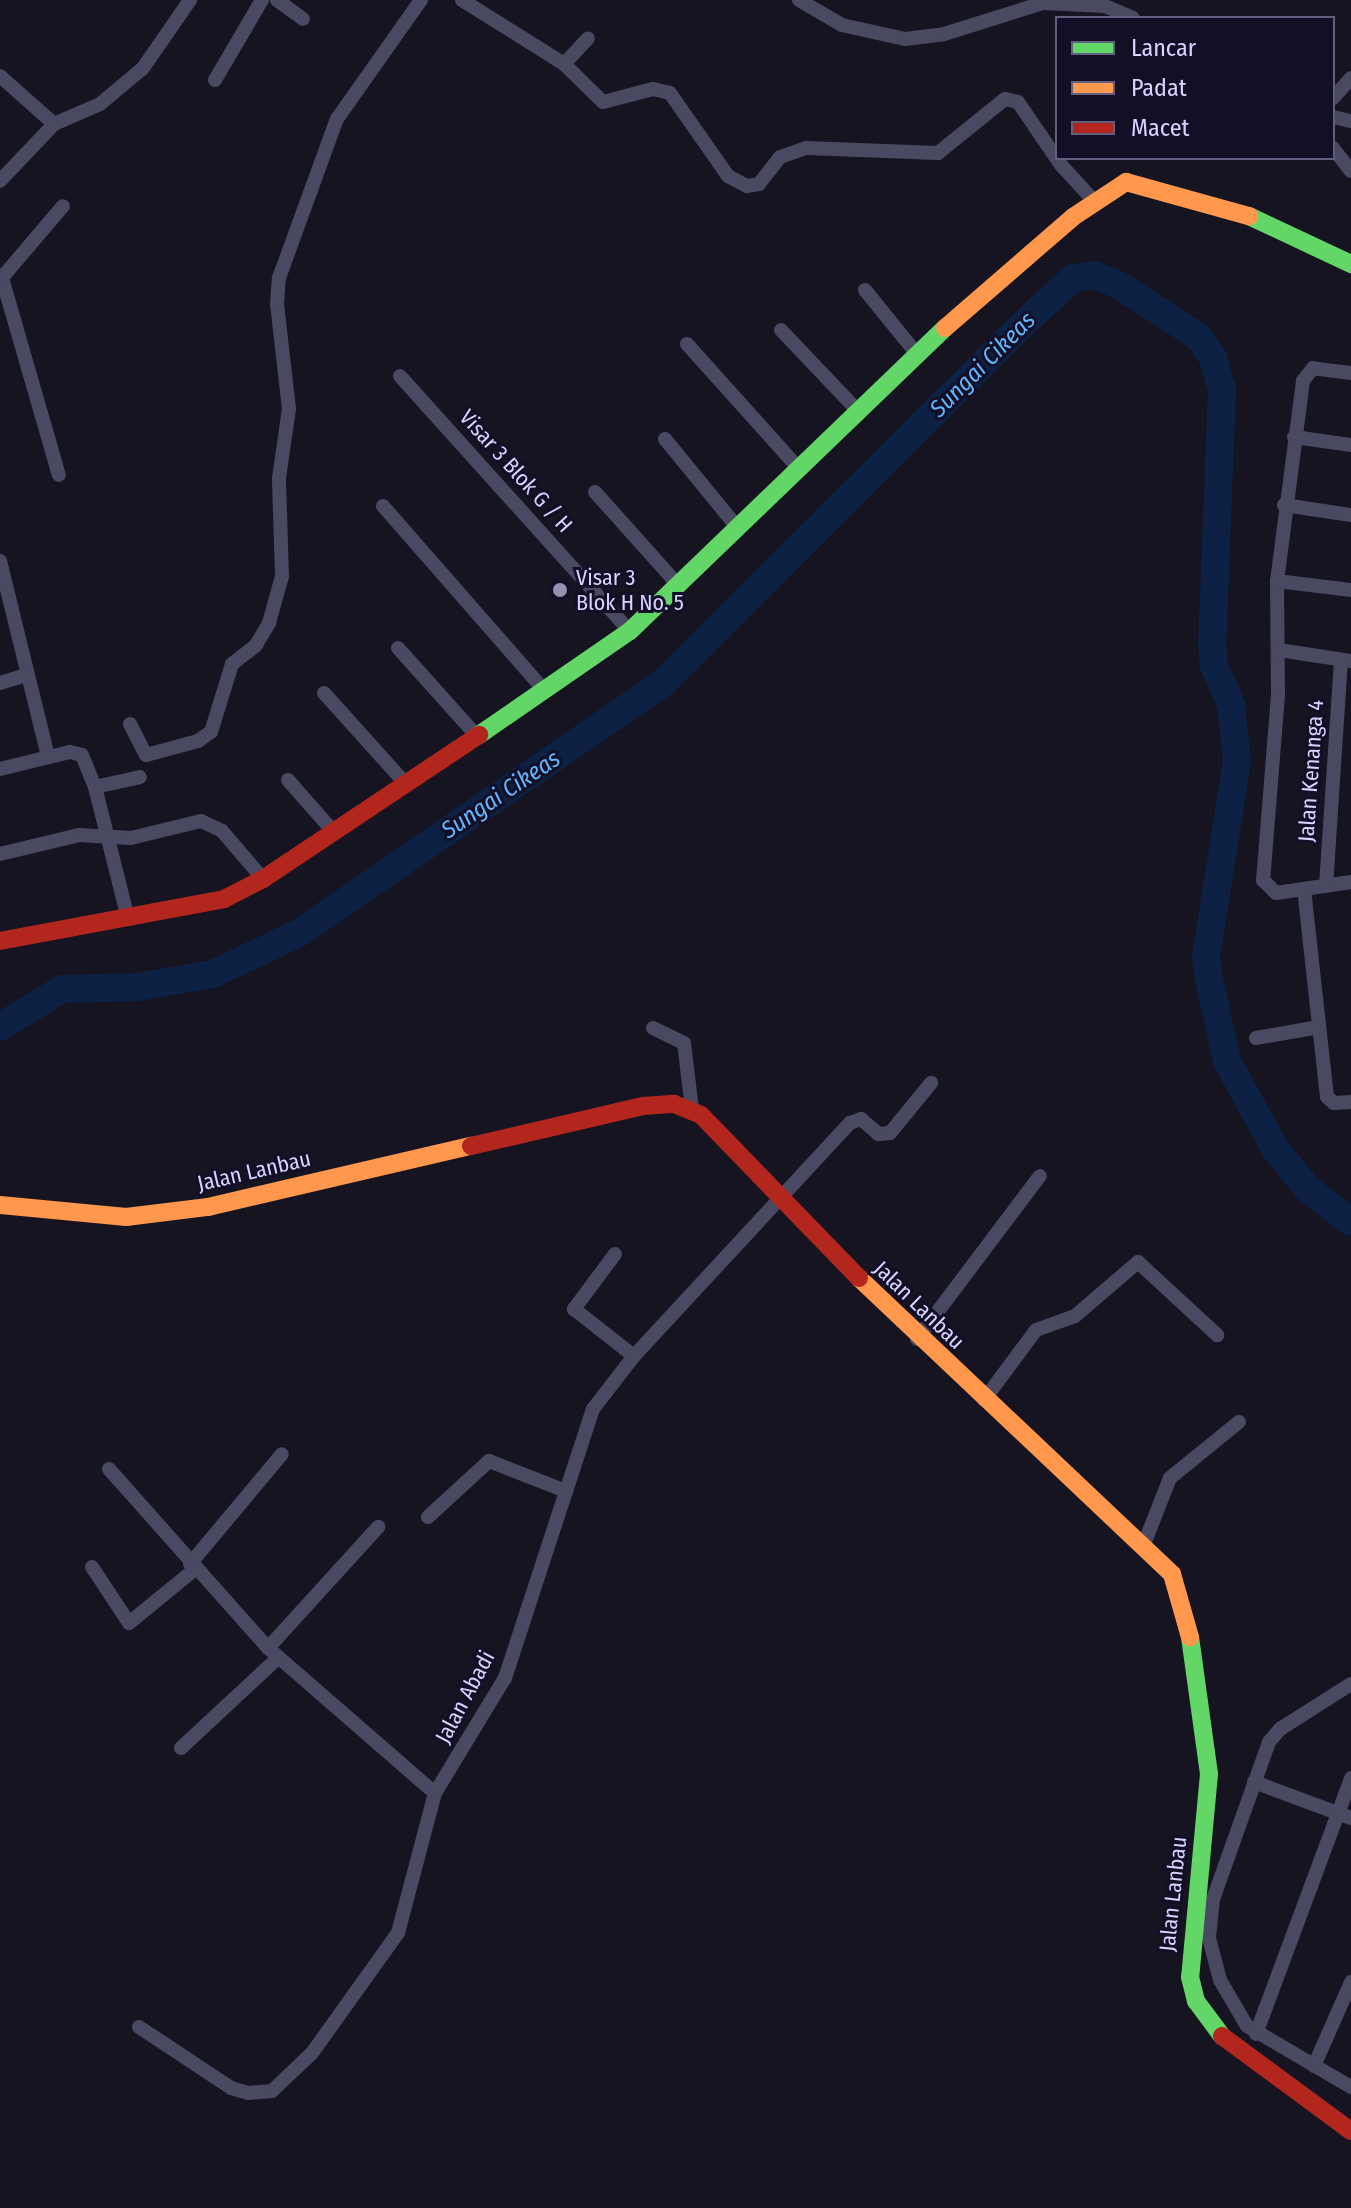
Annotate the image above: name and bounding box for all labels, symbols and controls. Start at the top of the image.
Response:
legend [1055,16,1335,160]
text: Lancar [1131,34,1196,62]
text: Padat [1131,74,1187,102]
text: Macet [1131,114,1189,142]
water label: Sungai Cikeas [924,306,1042,424]
street label: Visar 3 Blok G / H [454,404,578,538]
place label: Visar 3 Blok H No. 5 [576,564,684,616]
marker: Visar 3 Blok H No. 5 [551,581,569,599]
street label: Jalan Kenanga 4 [1293,699,1329,843]
water label: Sungai Cikeas [436,745,566,845]
street label: Jalan Lanbau [195,1145,313,1197]
street label: Jalan Lanbau [868,1255,970,1355]
street label: Jalan Abadi [430,1646,500,1748]
street label: Jalan Lanbau [1154,1835,1192,1953]

